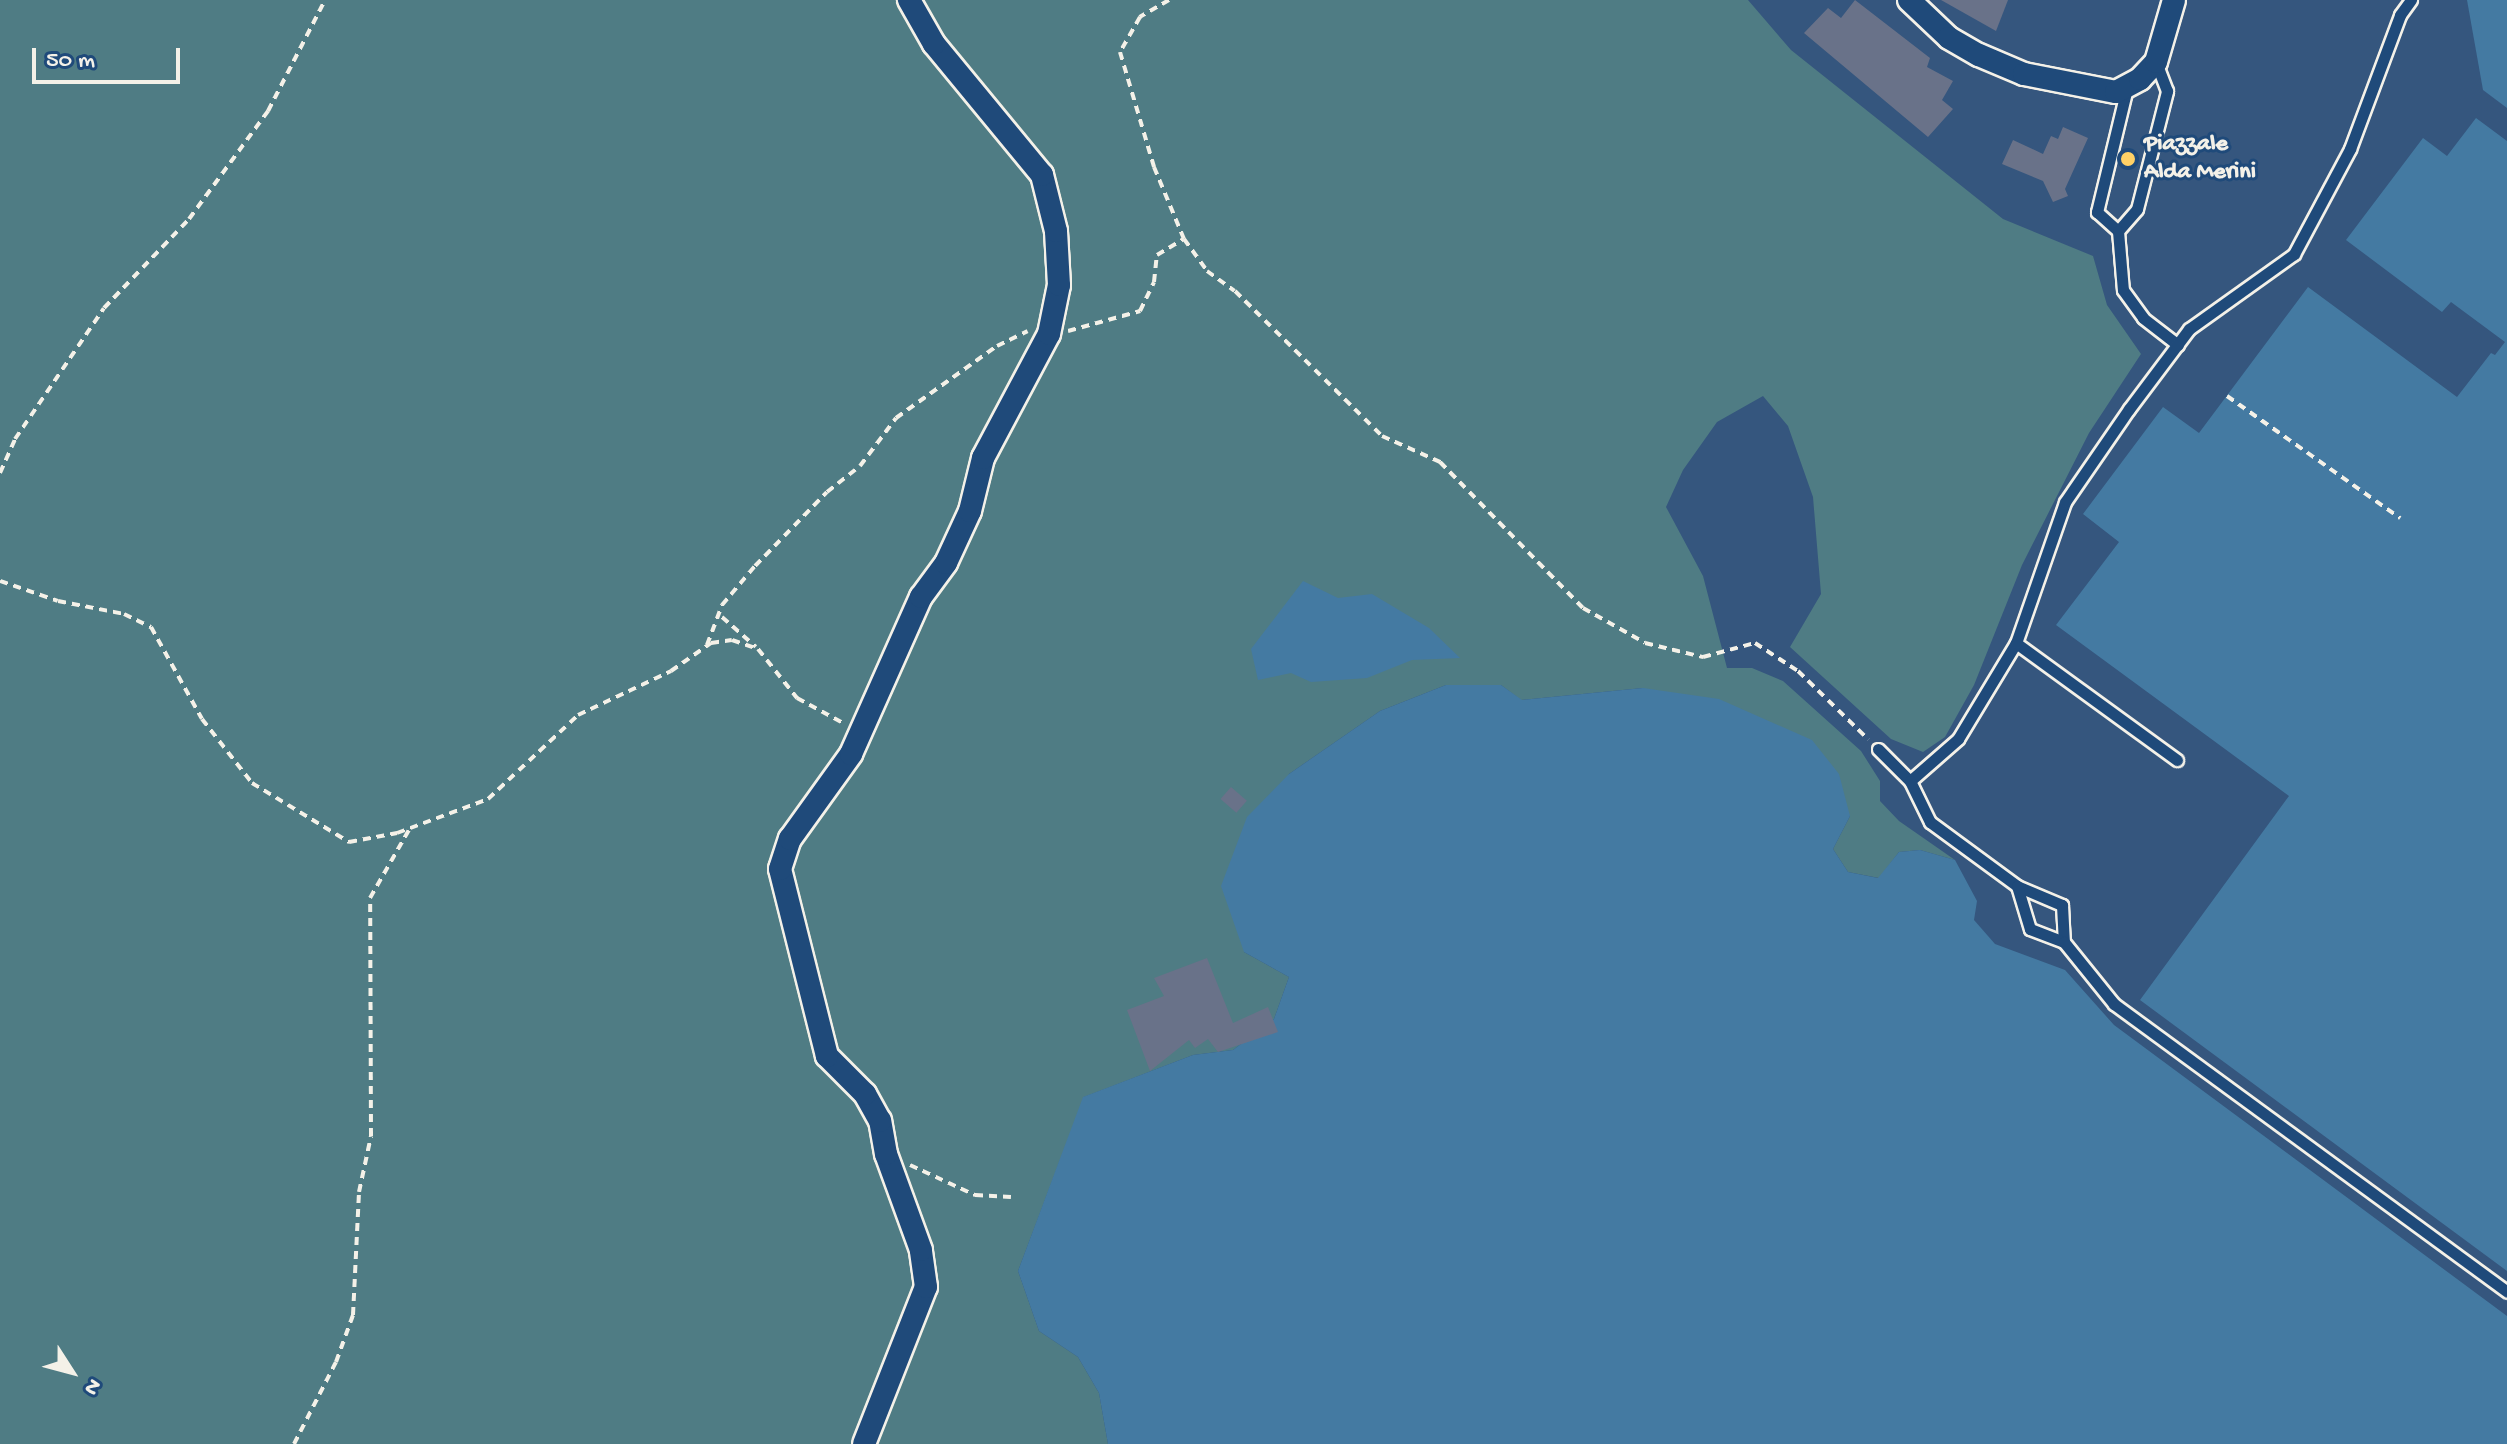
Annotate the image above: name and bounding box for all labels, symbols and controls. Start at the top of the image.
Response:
scale bar [36,32,184,82]
text: 50 m [46,47,95,76]
place label: Piazzale Alda Merini [2144,131,2256,187]
marker: Piazzale Alda Merini [2119,150,2137,168]
north arrow [32,1332,112,1412]
text: N [77,1373,106,1400]

